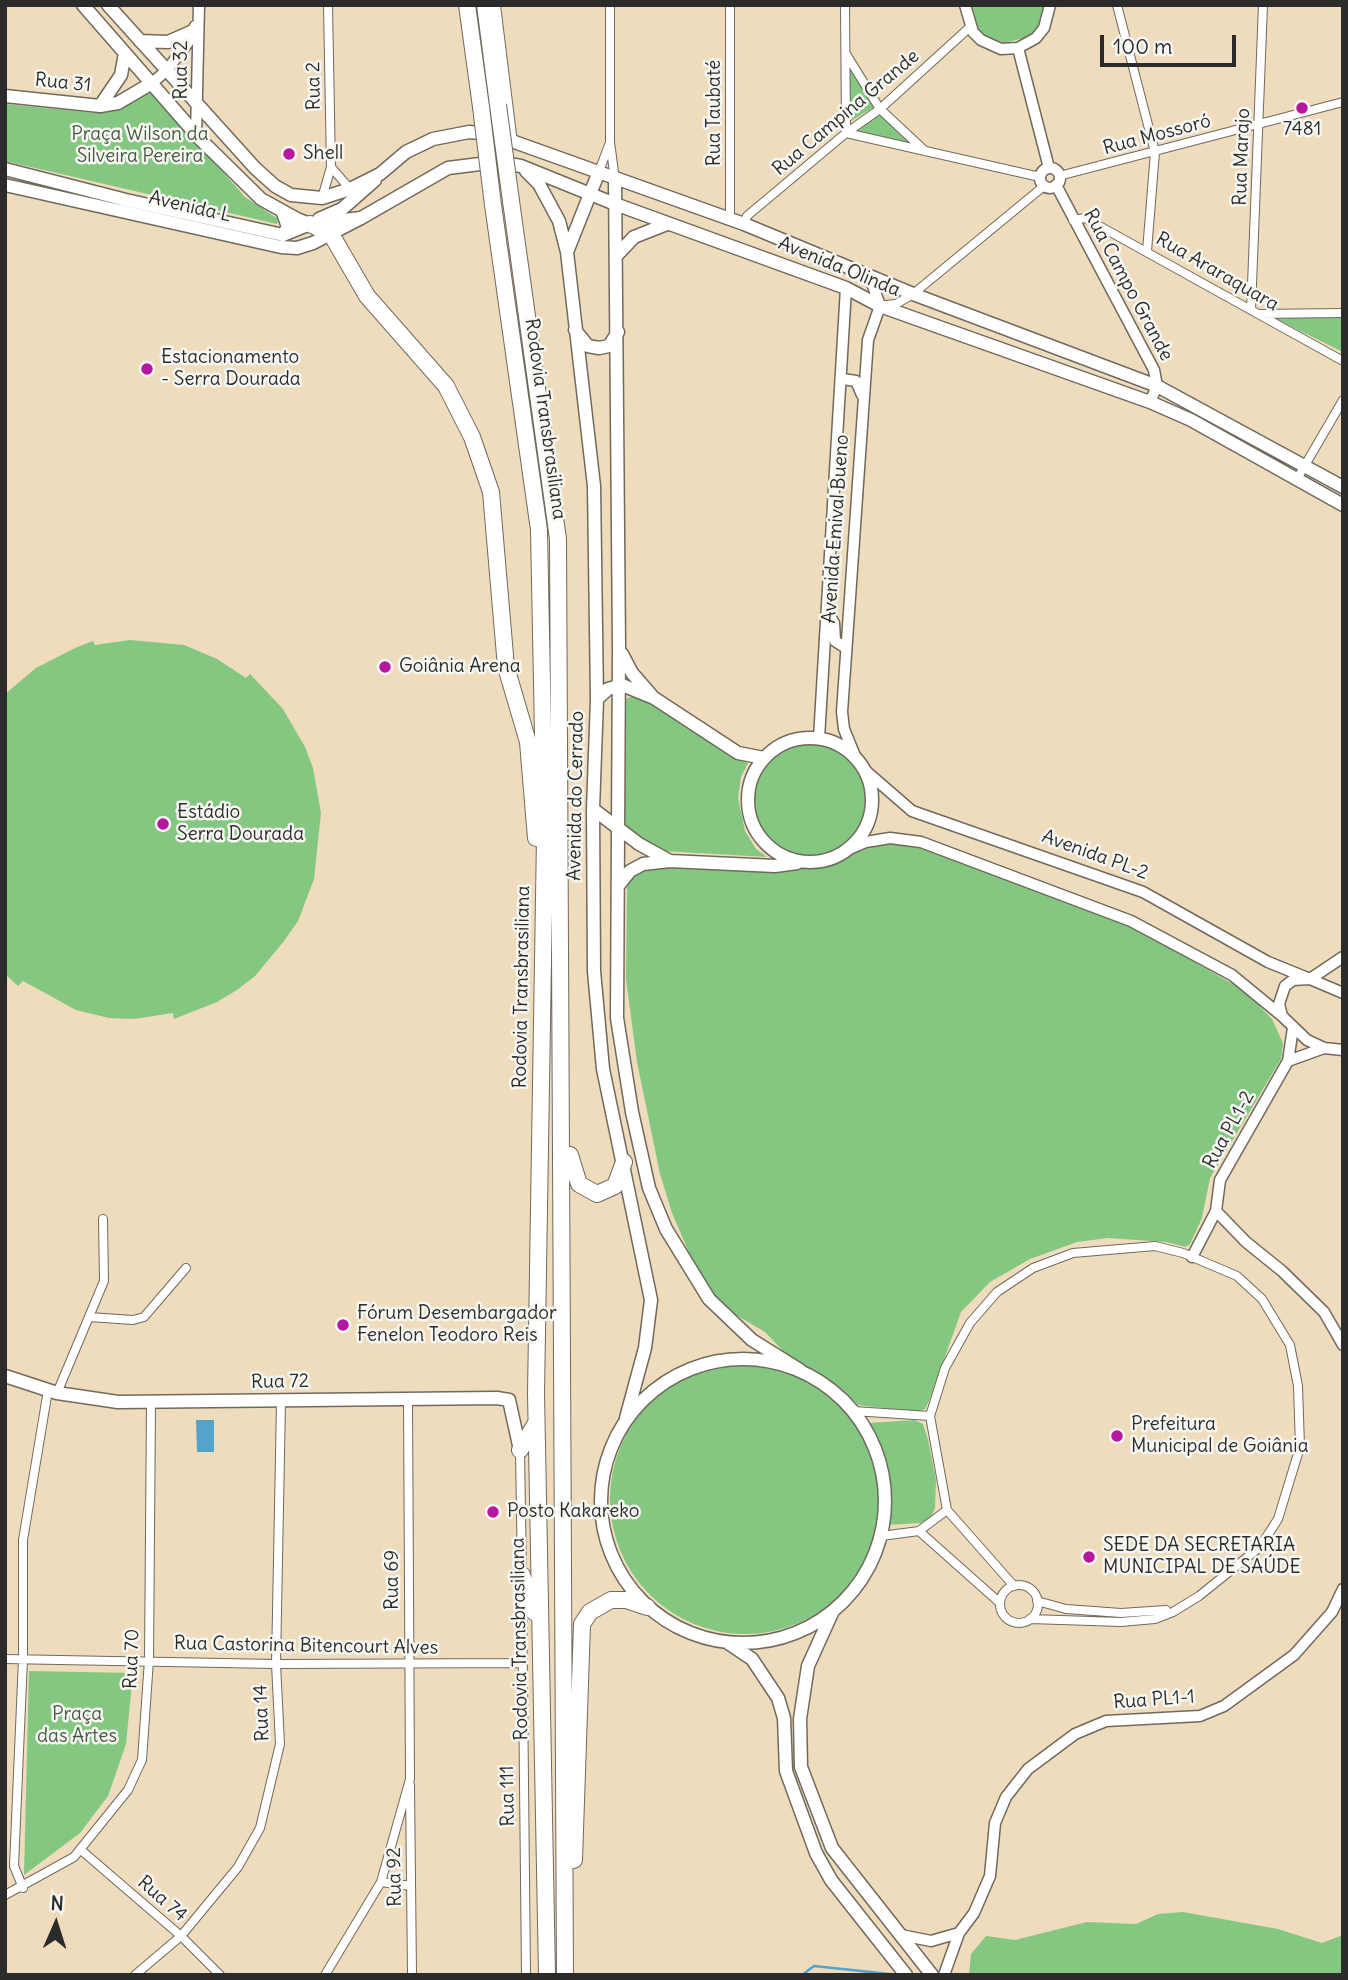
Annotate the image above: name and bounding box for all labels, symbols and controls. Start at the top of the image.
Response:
scale bar [1103,21,1240,65]
text: 100 m [1113,33,1172,60]
street label: Rua 32 [171,40,193,100]
street label: Rua Campina Grande [768,45,924,181]
street label: Rua Taubaté [704,60,726,166]
street label: Rua 2 [302,61,326,111]
street label: Rua 31 [34,69,92,97]
marker: 7481 [1294,100,1310,116]
street label: Rua Marajo [1229,108,1255,206]
street label: Rua Mossoró [1101,110,1213,160]
place label: 7481 [1283,119,1321,141]
park label: Praça Wilson da Silveira Pereira [71,124,209,168]
place label: Shell [303,143,343,165]
marker: Shell [281,146,297,162]
street label: Avenida L [147,186,233,228]
street label: Rua Campo Grande [1078,205,1178,365]
street label: Rua Araraquara [1152,228,1282,316]
street label: Avenida Olinda [775,232,903,302]
street label: Rodovia Transbrasiliana [520,317,570,521]
place label: Estacionamento - Serra Dourada [161,347,301,391]
marker: Estacionamento - Serra Dourada [139,361,155,377]
street label: Avenida Emival Bueno [818,434,854,624]
place label: Goiânia Arena [399,656,521,678]
marker: Goiânia Arena [377,659,393,675]
street label: Avenida do Cerrado [563,711,589,881]
place label: Estádio Serra Dourada [177,802,304,846]
marker: Estádio Serra Dourada [155,816,171,832]
street label: Avenida PL-2 [1039,825,1151,885]
street label: Rodovia Transbrasiliana [509,885,535,1089]
street label: Rua PL1-2 [1198,1087,1260,1173]
place label: Fórum Desembargador Fenelon Teodoro Reis [357,1303,557,1347]
marker: Fórum Desembargador Fenelon Teodoro Reis [335,1317,351,1333]
street label: Rua 72 [251,1370,309,1394]
place label: Prefeitura Municipal de Goiânia [1131,1414,1308,1458]
marker: Prefeitura Municipal de Goiânia [1109,1428,1125,1444]
place label: Posto Kakareko [507,1501,639,1523]
marker: Posto Kakareko [485,1504,501,1520]
place label: SEDE DA SECRETARIA MUNICIPAL DE SAÚDE [1103,1535,1301,1579]
street label: Rodovia Transbrasiliana [507,1537,533,1741]
marker: SEDE DA SECRETARIA MUNICIPAL DE SAÚDE [1081,1549,1097,1565]
street label: Rua 69 [382,1550,404,1610]
street label: Rua 70 [120,1629,144,1689]
street label: Rua Castorina Bitencourt Alves [174,1632,438,1660]
street label: Rua 14 [250,1684,274,1742]
street label: Rua PL1-1 [1112,1686,1196,1714]
park label: Praça das Artes [37,1704,117,1748]
street label: Rua 111 [496,1765,520,1827]
street label: Rua 92 [383,1847,407,1907]
street label: Rua 74 [133,1871,191,1927]
north arrow [21,1889,91,1959]
text: N [50,1891,64,1915]

